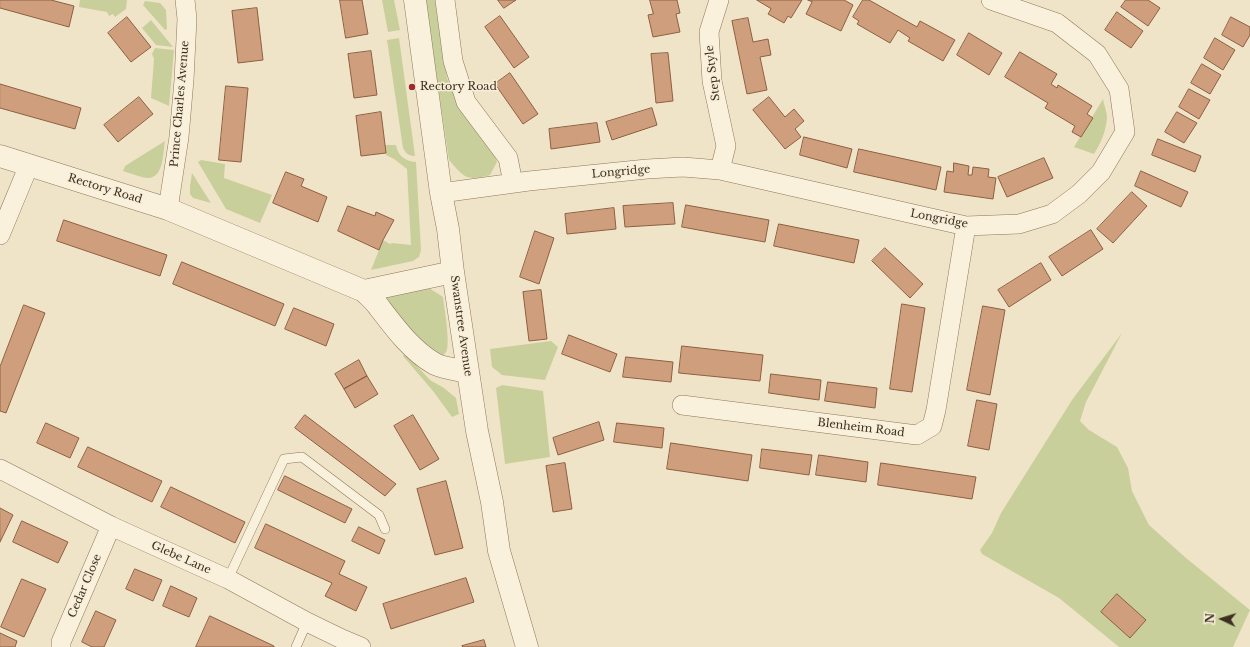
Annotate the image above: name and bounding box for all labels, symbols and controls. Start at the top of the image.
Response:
street label: Prince Charles Avenue [168,40,192,168]
street label: Step Style [703,44,723,102]
place label: Rectory Road [420,80,497,94]
marker: Rectory Road [407,82,417,92]
street label: Longridge [591,163,651,181]
street label: Rectory Road [66,171,144,207]
street label: Longridge [909,207,969,231]
street label: Swanstree Avenue [447,275,475,377]
street label: Blenheim Road [817,416,905,440]
street label: Glebe Lane [149,539,213,577]
street label: Cedar Close [66,552,104,620]
north arrow [1202,599,1242,639]
text: N [1203,613,1217,624]

